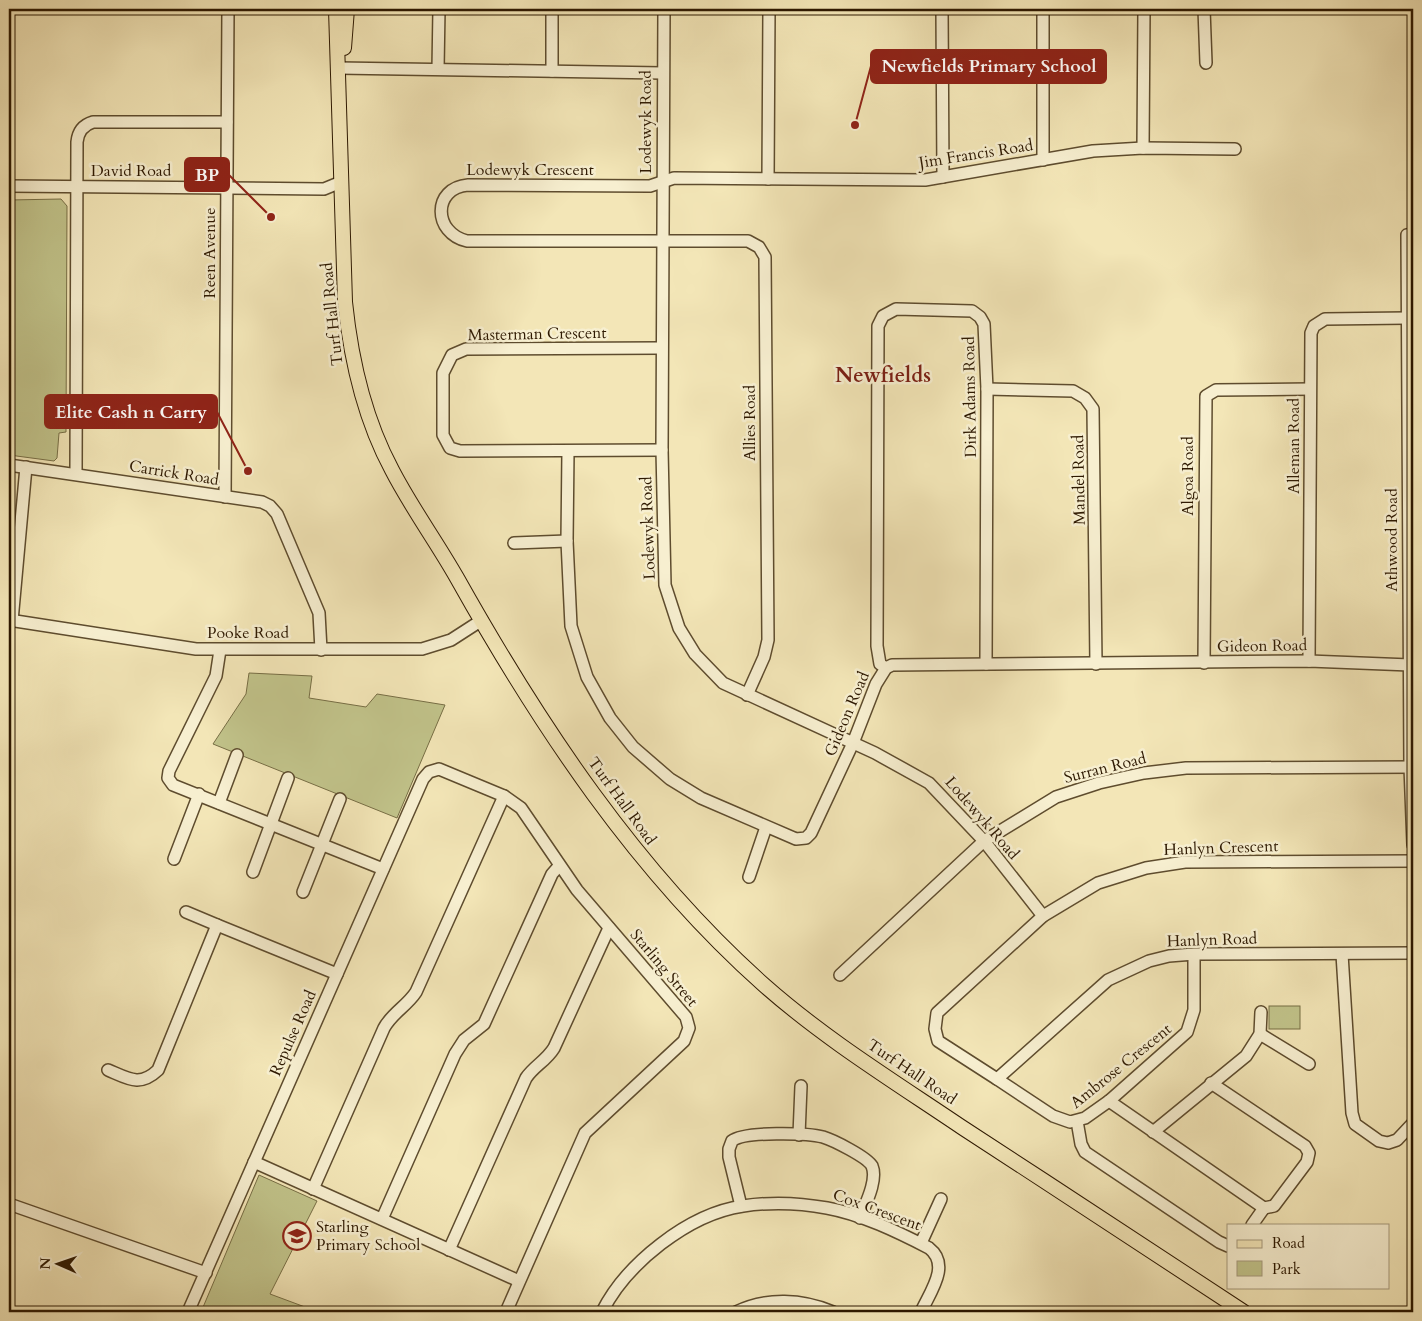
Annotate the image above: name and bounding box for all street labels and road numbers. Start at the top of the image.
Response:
street label: Lodewyk Road [635,70,657,174]
street label: Jim Francis Road [915,134,1035,174]
street label: Lodewyk Crescent [466,159,594,181]
street label: David Road [91,160,172,182]
street label: Reen Avenue [199,208,221,298]
street label: Turf Hall Road [316,261,348,367]
street label: Masterman Crescent [467,322,607,346]
street label: Dirk Adams Road [958,336,982,458]
street label: Allies Road [739,384,761,461]
street label: Alleman Road [1283,398,1305,494]
street label: Mandel Road [1067,434,1091,525]
street label: Algoa Road [1177,436,1199,516]
street label: Carrick Road [128,455,221,491]
street label: Lodewyk Road [635,475,661,580]
street label: Athwood Road [1381,488,1403,592]
street label: Pooke Road [207,622,290,644]
street label: Gideon Road [1217,634,1308,658]
street label: Gideon Road [819,668,875,760]
street label: Surran Road [1062,747,1149,789]
street label: Turf Hall Road [583,753,662,850]
street label: Lodewyk Road [940,772,1025,865]
street label: Hanlyn Crescent [1163,835,1279,861]
street label: Starling Street [625,924,703,1012]
street label: Hanlyn Road [1166,927,1258,953]
street label: Repulse Road [264,986,322,1079]
street label: Ambrose Crescent [1066,1018,1176,1114]
street label: Turf Hall Road [863,1034,961,1110]
street label: Cox Crescent [830,1184,924,1236]

